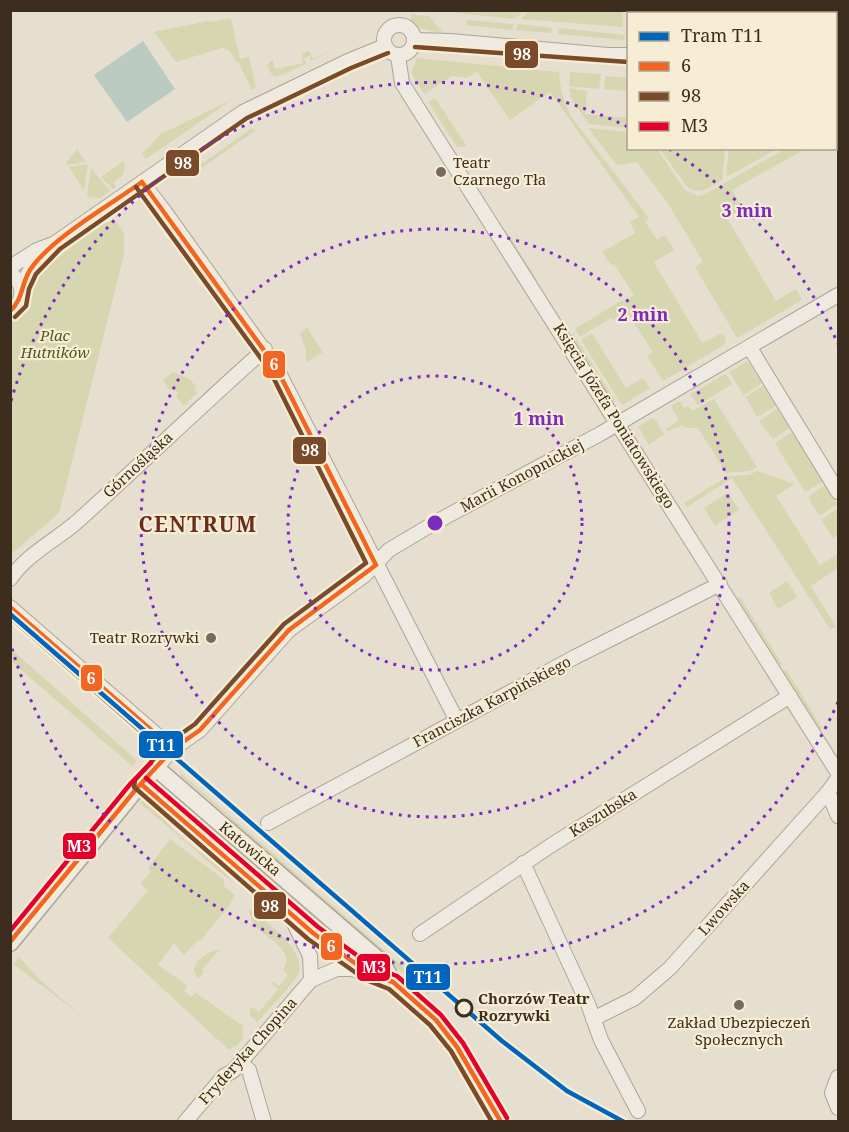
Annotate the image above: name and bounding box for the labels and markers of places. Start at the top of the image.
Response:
place label: Teatr Czarnego Tła [453,152,546,189]
marker: Teatr Czarnego Tła [434,165,448,179]
centre of rings [425,513,445,533]
place label: Teatr Rozrywki [90,627,199,647]
marker: Teatr Rozrywki [204,631,218,645]
place label: Chorzów Teatr Rozrywki [478,988,590,1025]
marker: Zakład Ubezpieczeń Społecznych [732,998,746,1012]
marker: Chorzów Teatr Rozrywki [455,999,473,1017]
place label: Zakład Ubezpieczeń Społecznych [668,1012,811,1049]

